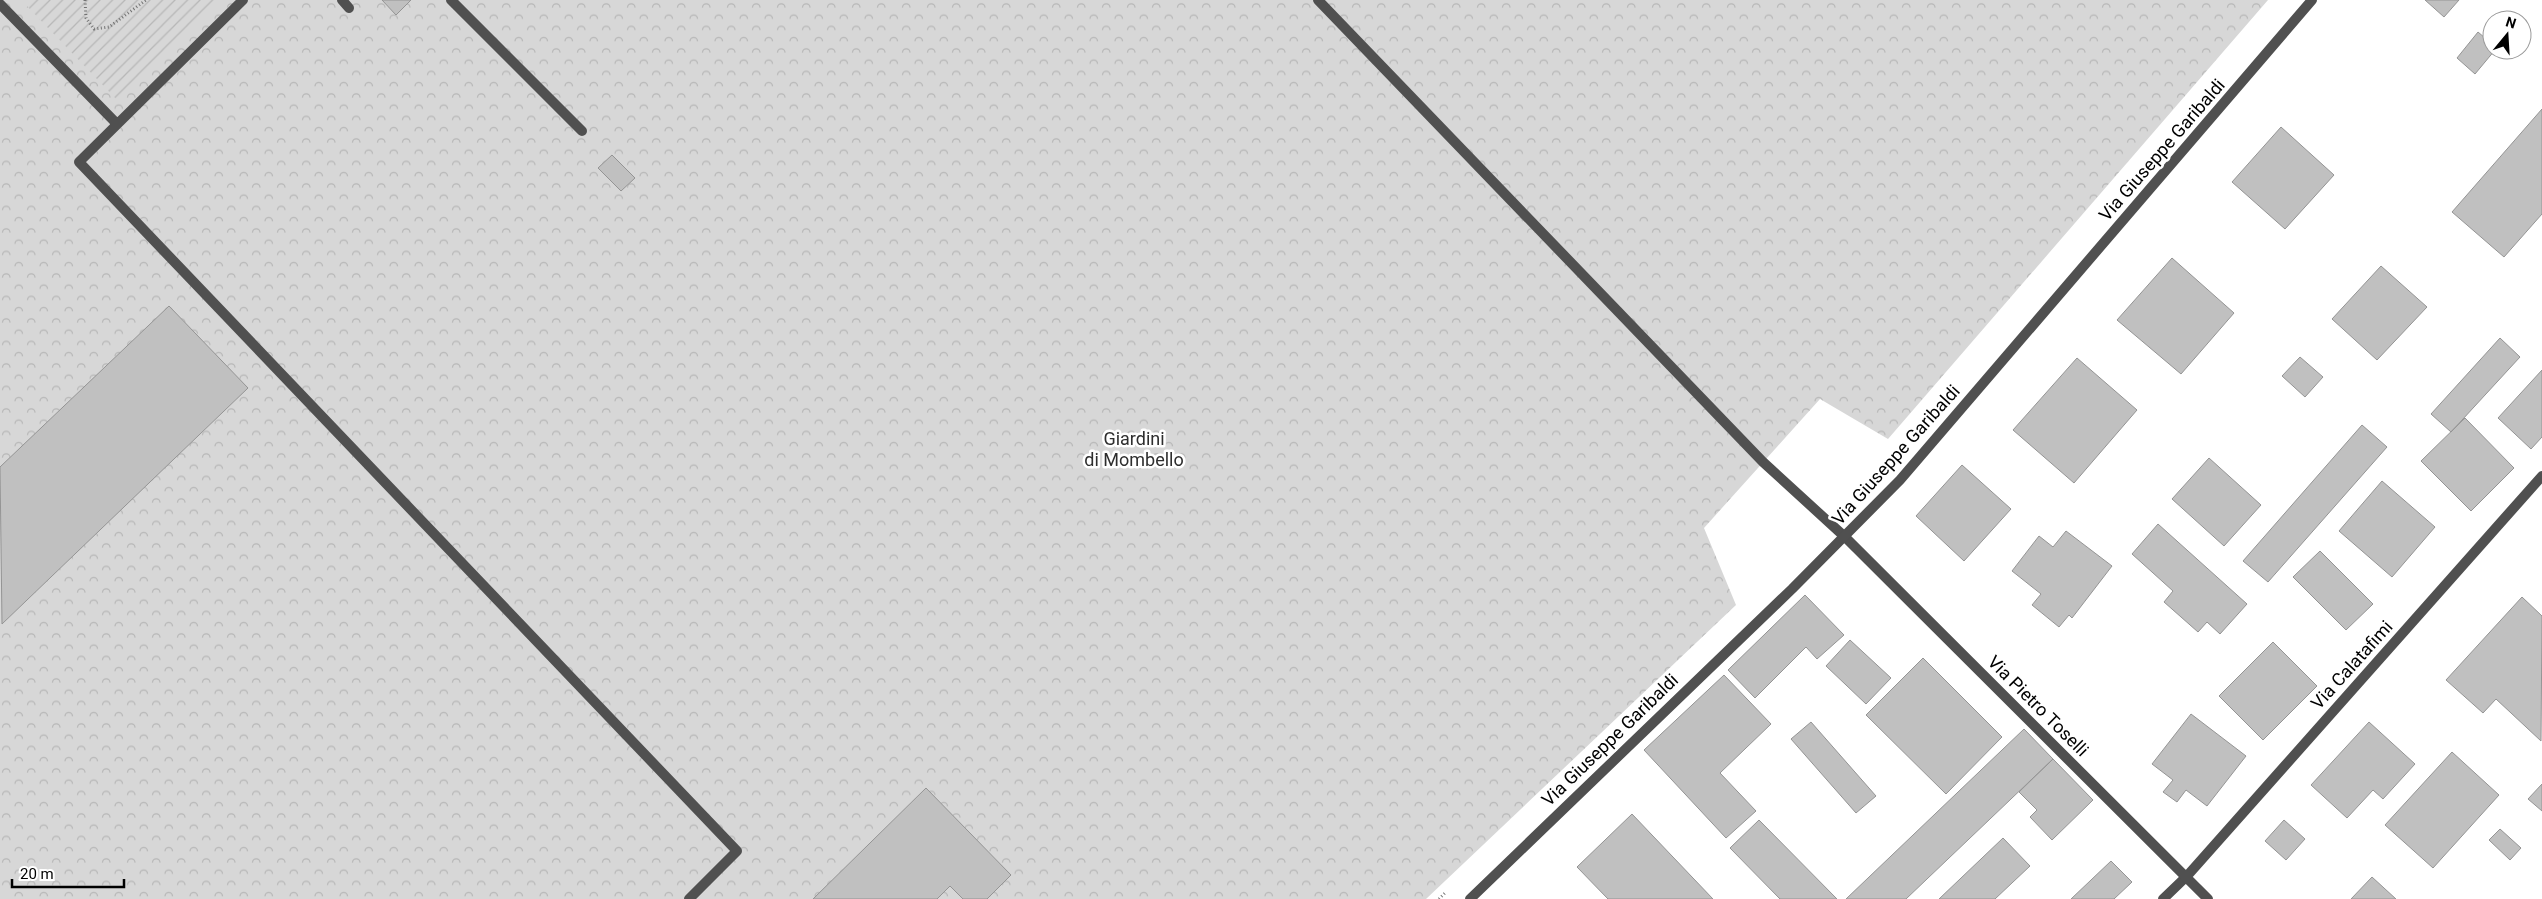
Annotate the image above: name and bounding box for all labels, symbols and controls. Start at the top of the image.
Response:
north arrow [2482,10,2532,60]
text: N [2504,13,2518,32]
street label: Via Giuseppe Garibaldi [2094,74,2229,225]
street label: Via Giuseppe Garibaldi [1827,380,1964,529]
park label: Giardini di Mombello [1084,428,1184,470]
street label: Via Calatafimi [2306,616,2397,713]
street label: Via Pietro Toselli [1984,651,2093,760]
street label: Via Giuseppe Garibaldi [1537,669,1682,810]
scale bar [12,856,125,888]
text: 20 m [20,865,54,883]

